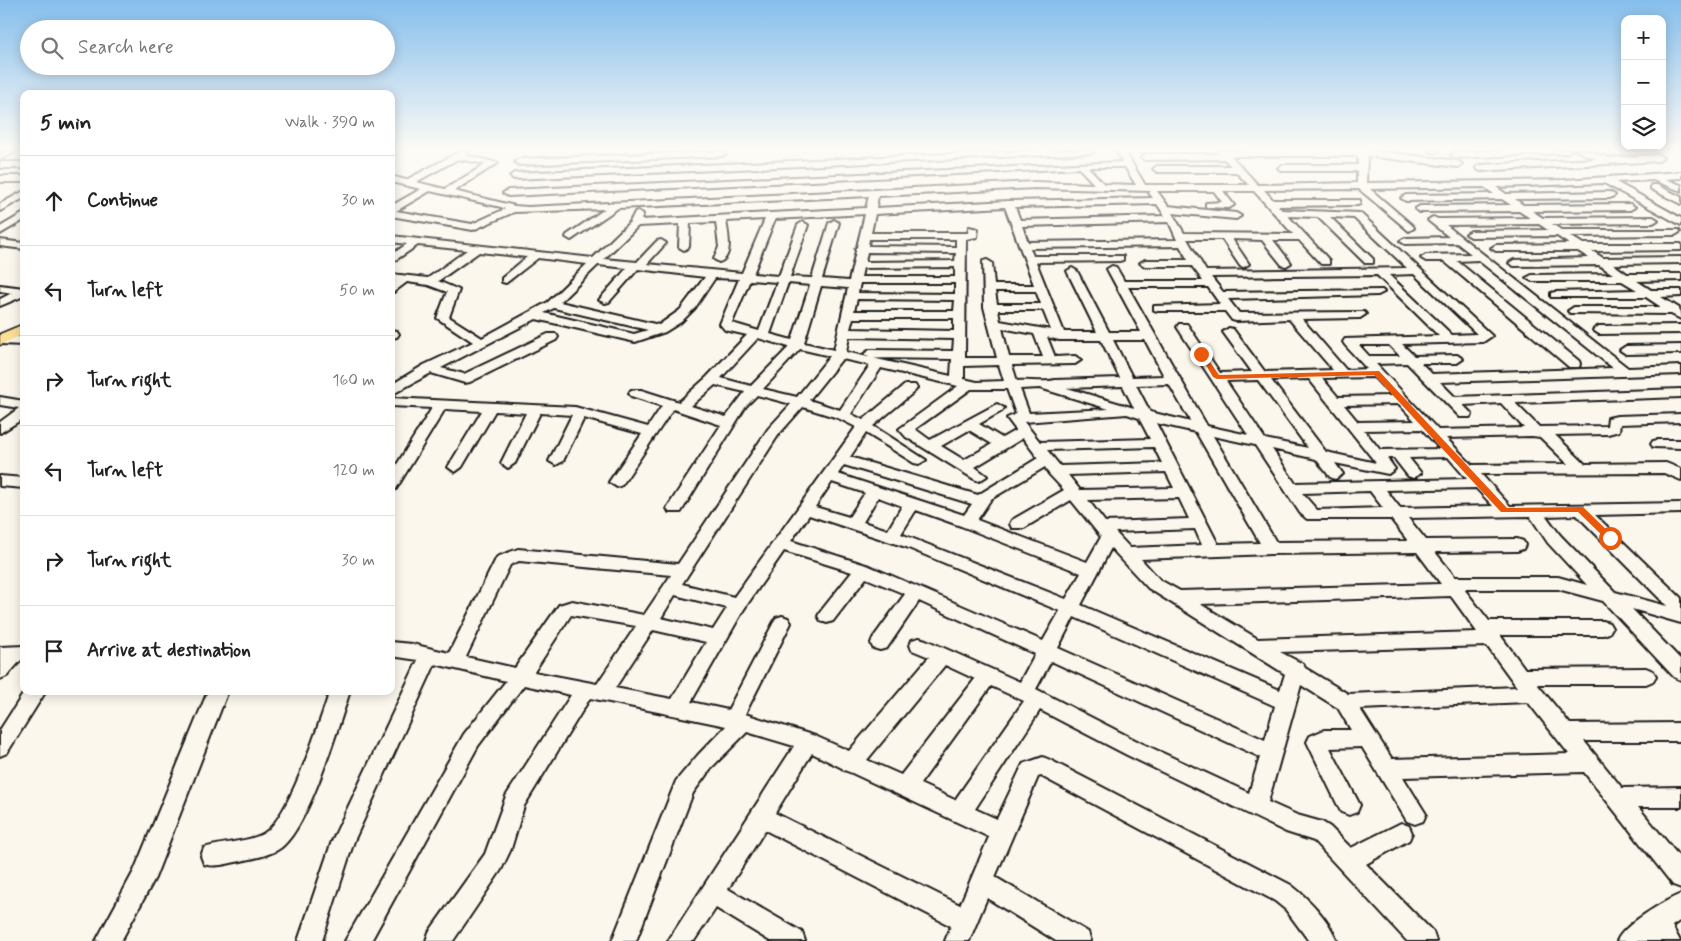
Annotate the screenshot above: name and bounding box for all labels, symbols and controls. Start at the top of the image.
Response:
map controls [1621,15,1666,150]
button: + [1621,15,1666,60]
search box [20,20,395,75]
icon: search [38,34,66,62]
text: Search here [78,35,174,60]
button: − [1621,60,1666,105]
button: layers [1621,105,1666,150]
text: 5 min [40,109,92,137]
text: Walk · 390 m [285,112,375,133]
icon: ahead [40,187,68,215]
text: Continue [87,188,158,213]
text: 30 m [342,190,375,211]
icon: left [40,277,68,305]
text: Turn left [87,278,163,303]
text: 50 m [339,280,375,301]
route end [1190,343,1213,366]
icon: right [40,367,68,395]
text: Turn right [87,368,171,393]
text: 160 m [332,370,375,391]
icon: left [40,457,68,485]
text: Turn left [87,458,163,483]
text: 120 m [333,460,375,481]
route start [1599,527,1622,550]
icon: right [40,547,68,575]
text: Turn right [87,548,171,573]
text: 30 m [342,550,375,571]
icon: arrive [40,637,68,665]
text: Arrive at destination [87,638,251,663]

